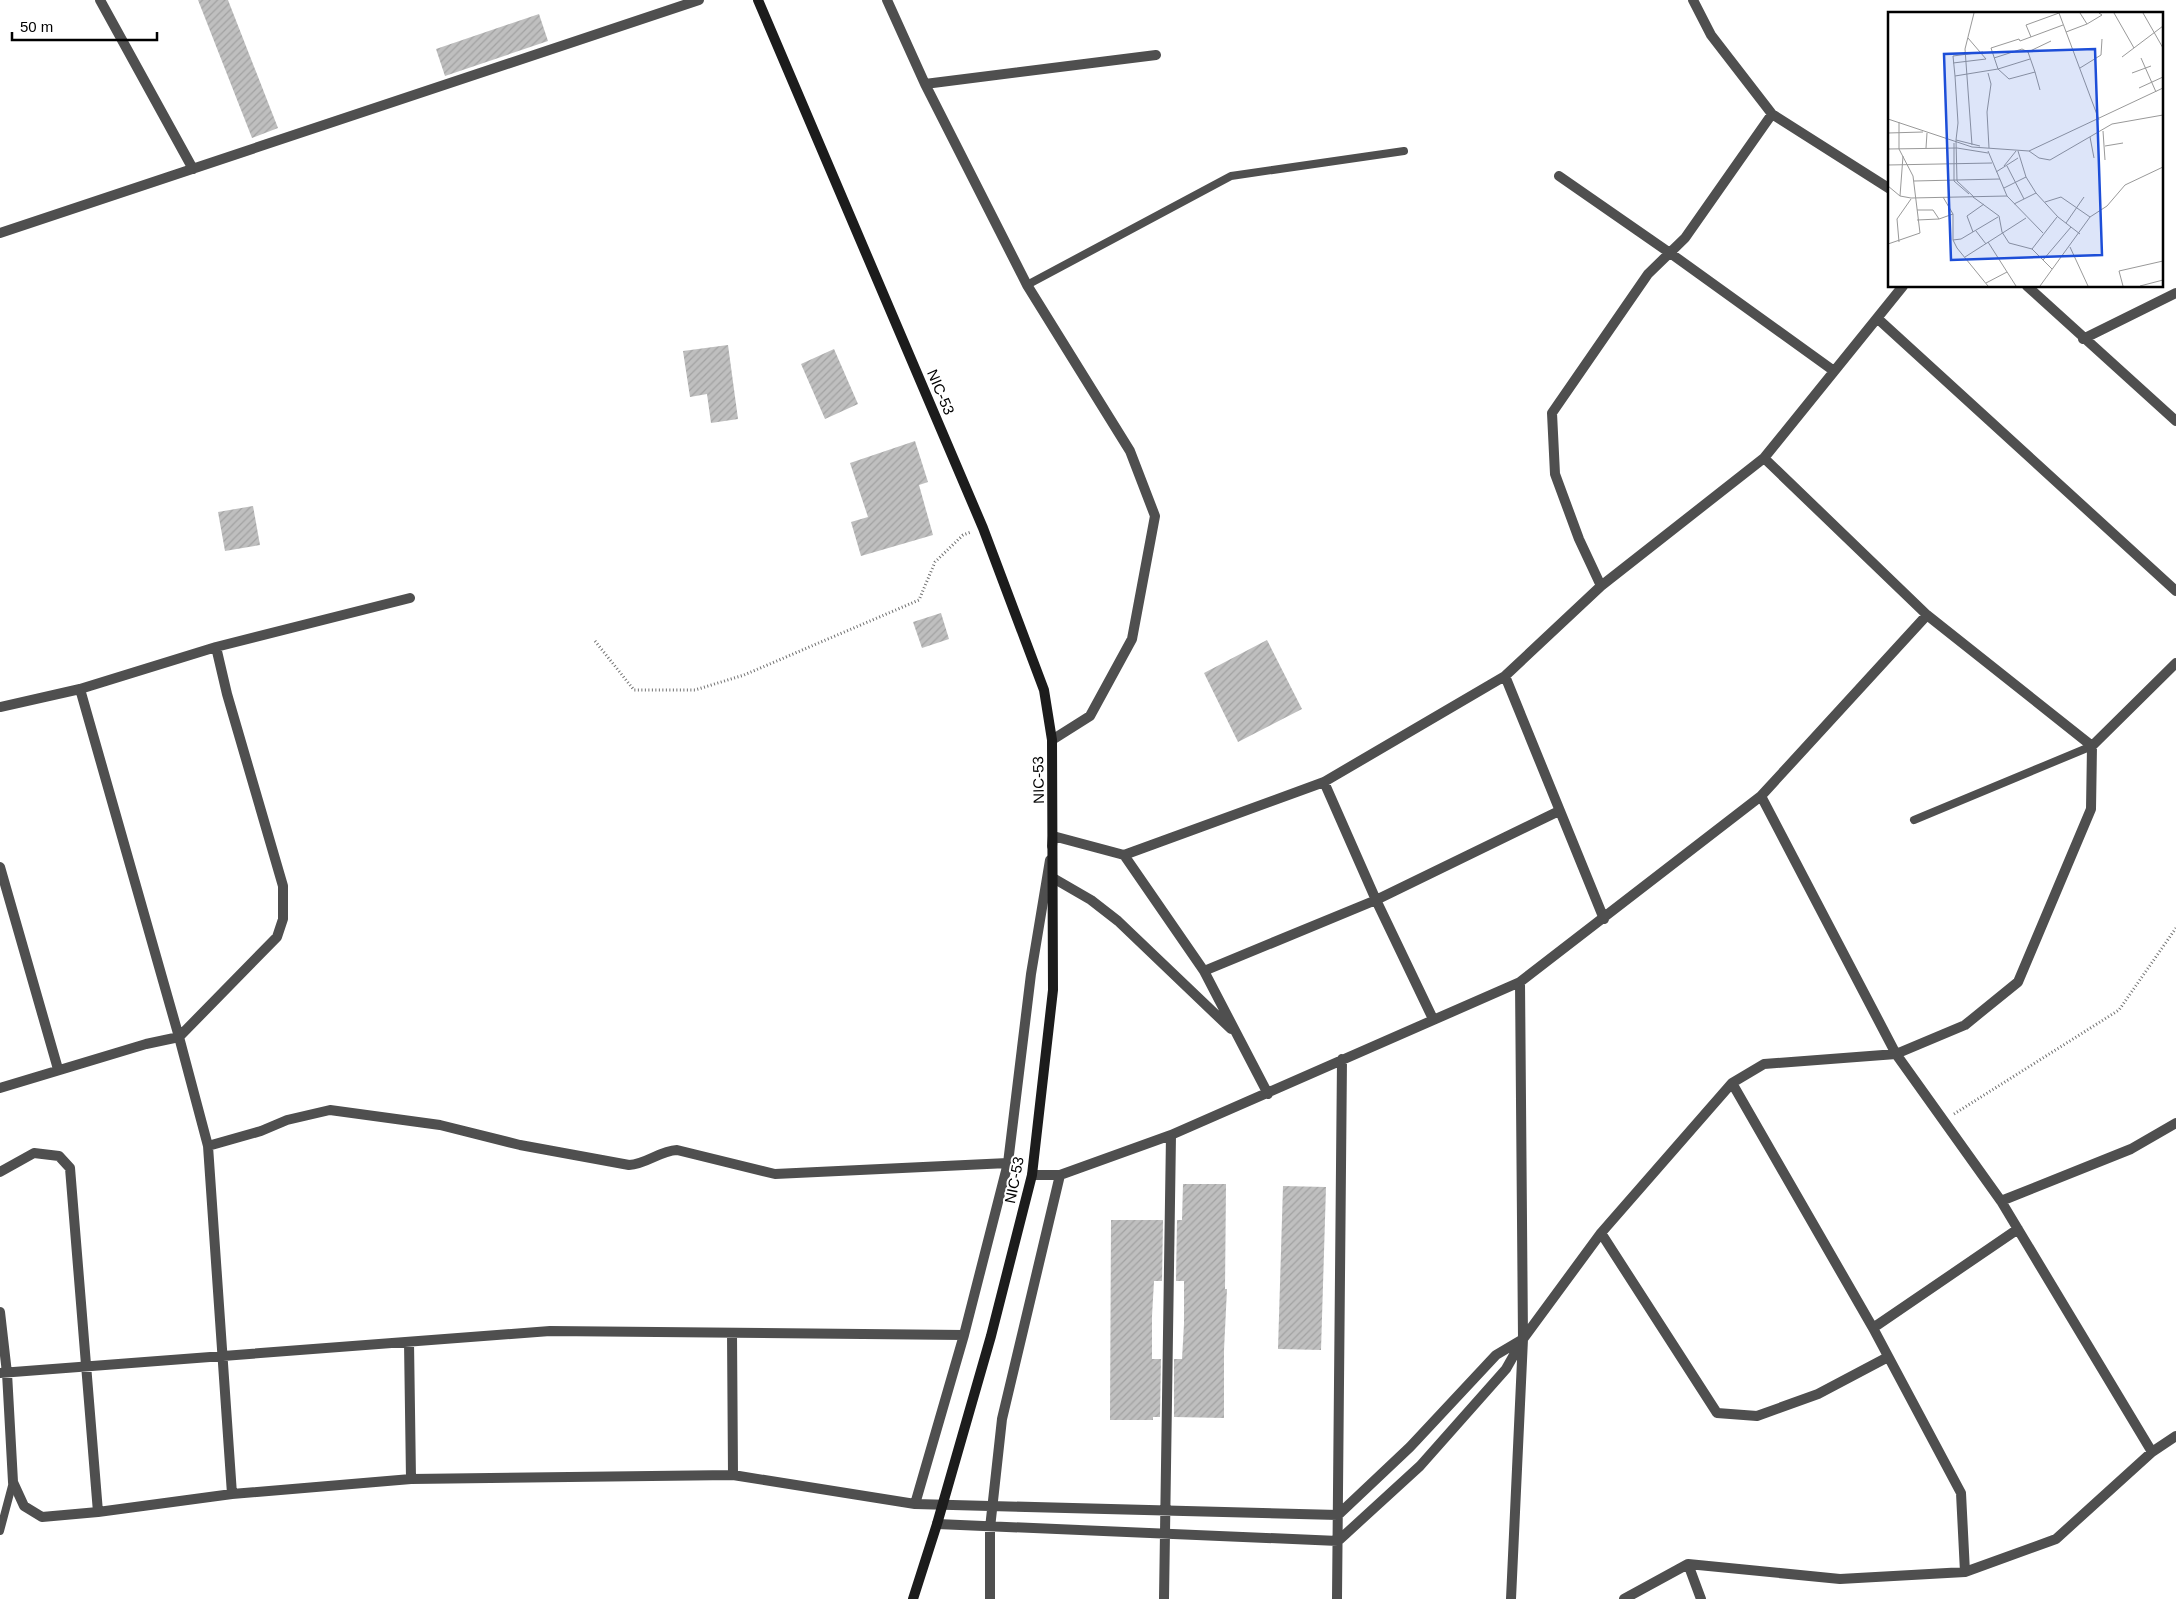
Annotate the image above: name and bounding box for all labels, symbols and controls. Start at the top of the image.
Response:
scale bar [12,10,158,42]
inset map [1888,12,2164,288]
text: 50 m [20,18,53,35]
street label: NIC-53 [924,367,958,417]
street label: NIC-53 [1029,756,1047,804]
street label: NIC-53 [1001,1155,1027,1205]

